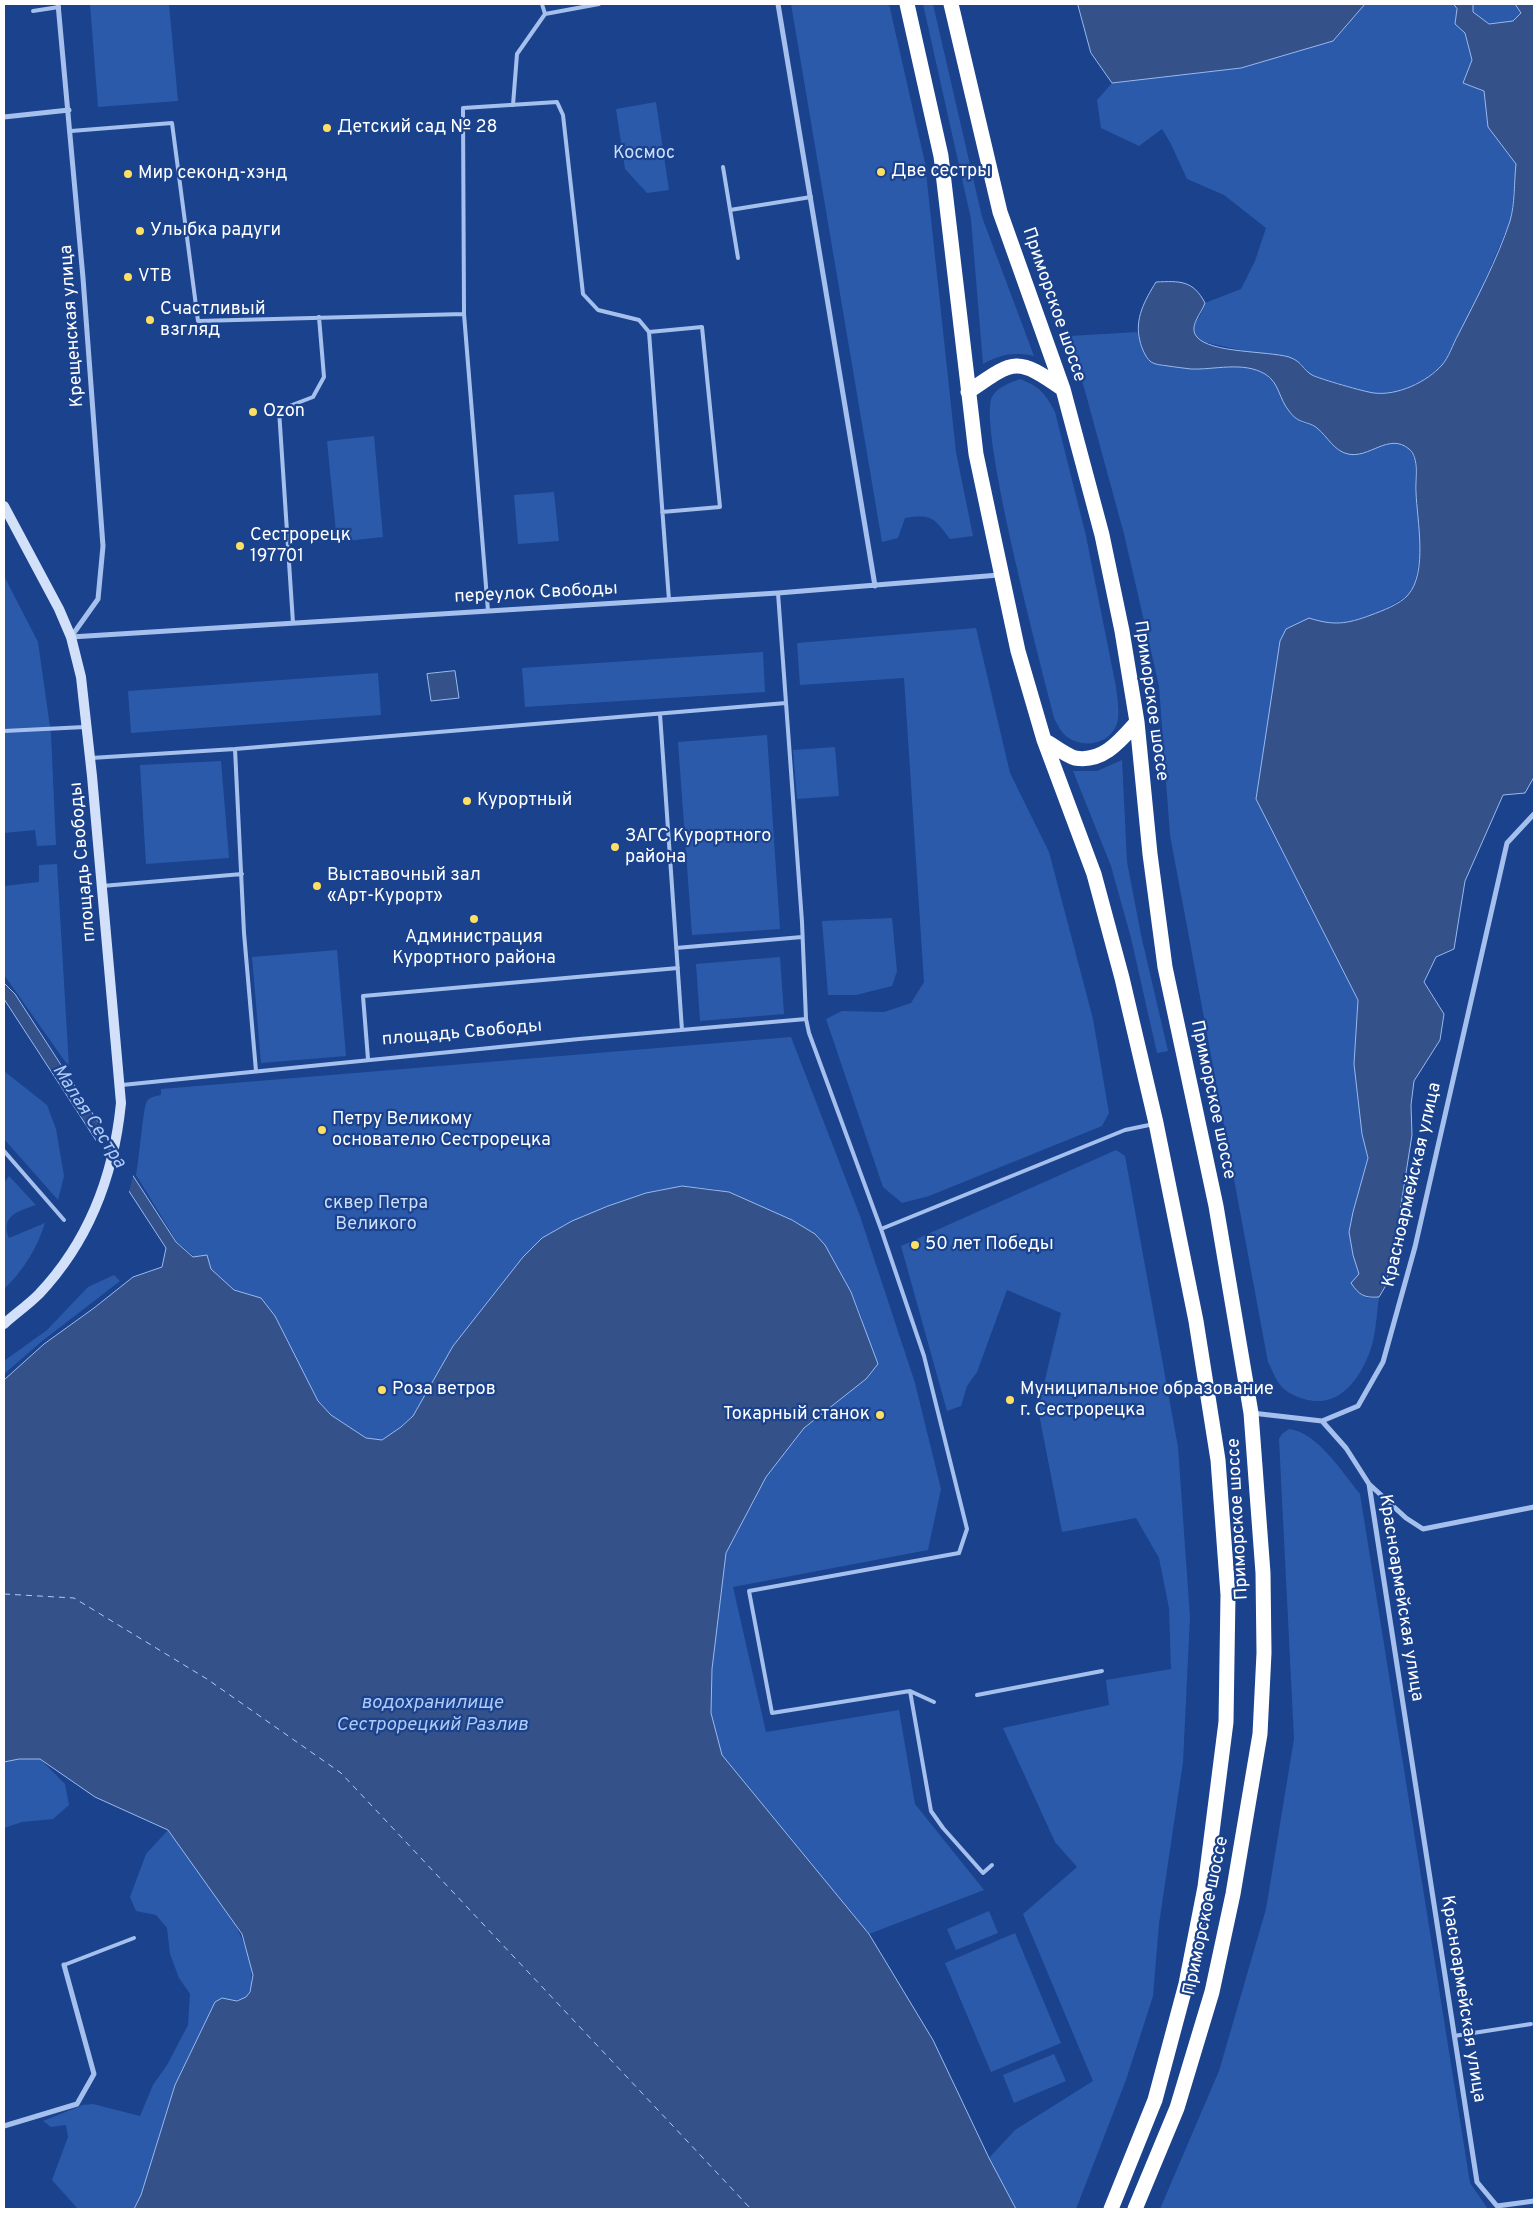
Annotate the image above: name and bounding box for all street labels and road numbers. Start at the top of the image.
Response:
street label: Приморское шоссе [1016,225,1090,385]
street label: Крещенская улица [57,244,89,408]
street label: переулок Свободы [454,579,618,609]
street label: Приморское шоссе [1128,619,1172,783]
street label: площадь Свободы [66,781,102,943]
street label: площадь Свободы [381,1016,543,1052]
street label: Приморское шоссе [1185,1019,1239,1181]
street label: Красноармейская улица [1379,1081,1447,1289]
street label: Приморское шоссе [1224,1438,1254,1600]
street label: Красноармейская улица [1373,1493,1427,1703]
street label: Приморское шоссе [1180,1835,1234,1997]
street label: Красноармейская улица [1435,1894,1489,2104]

